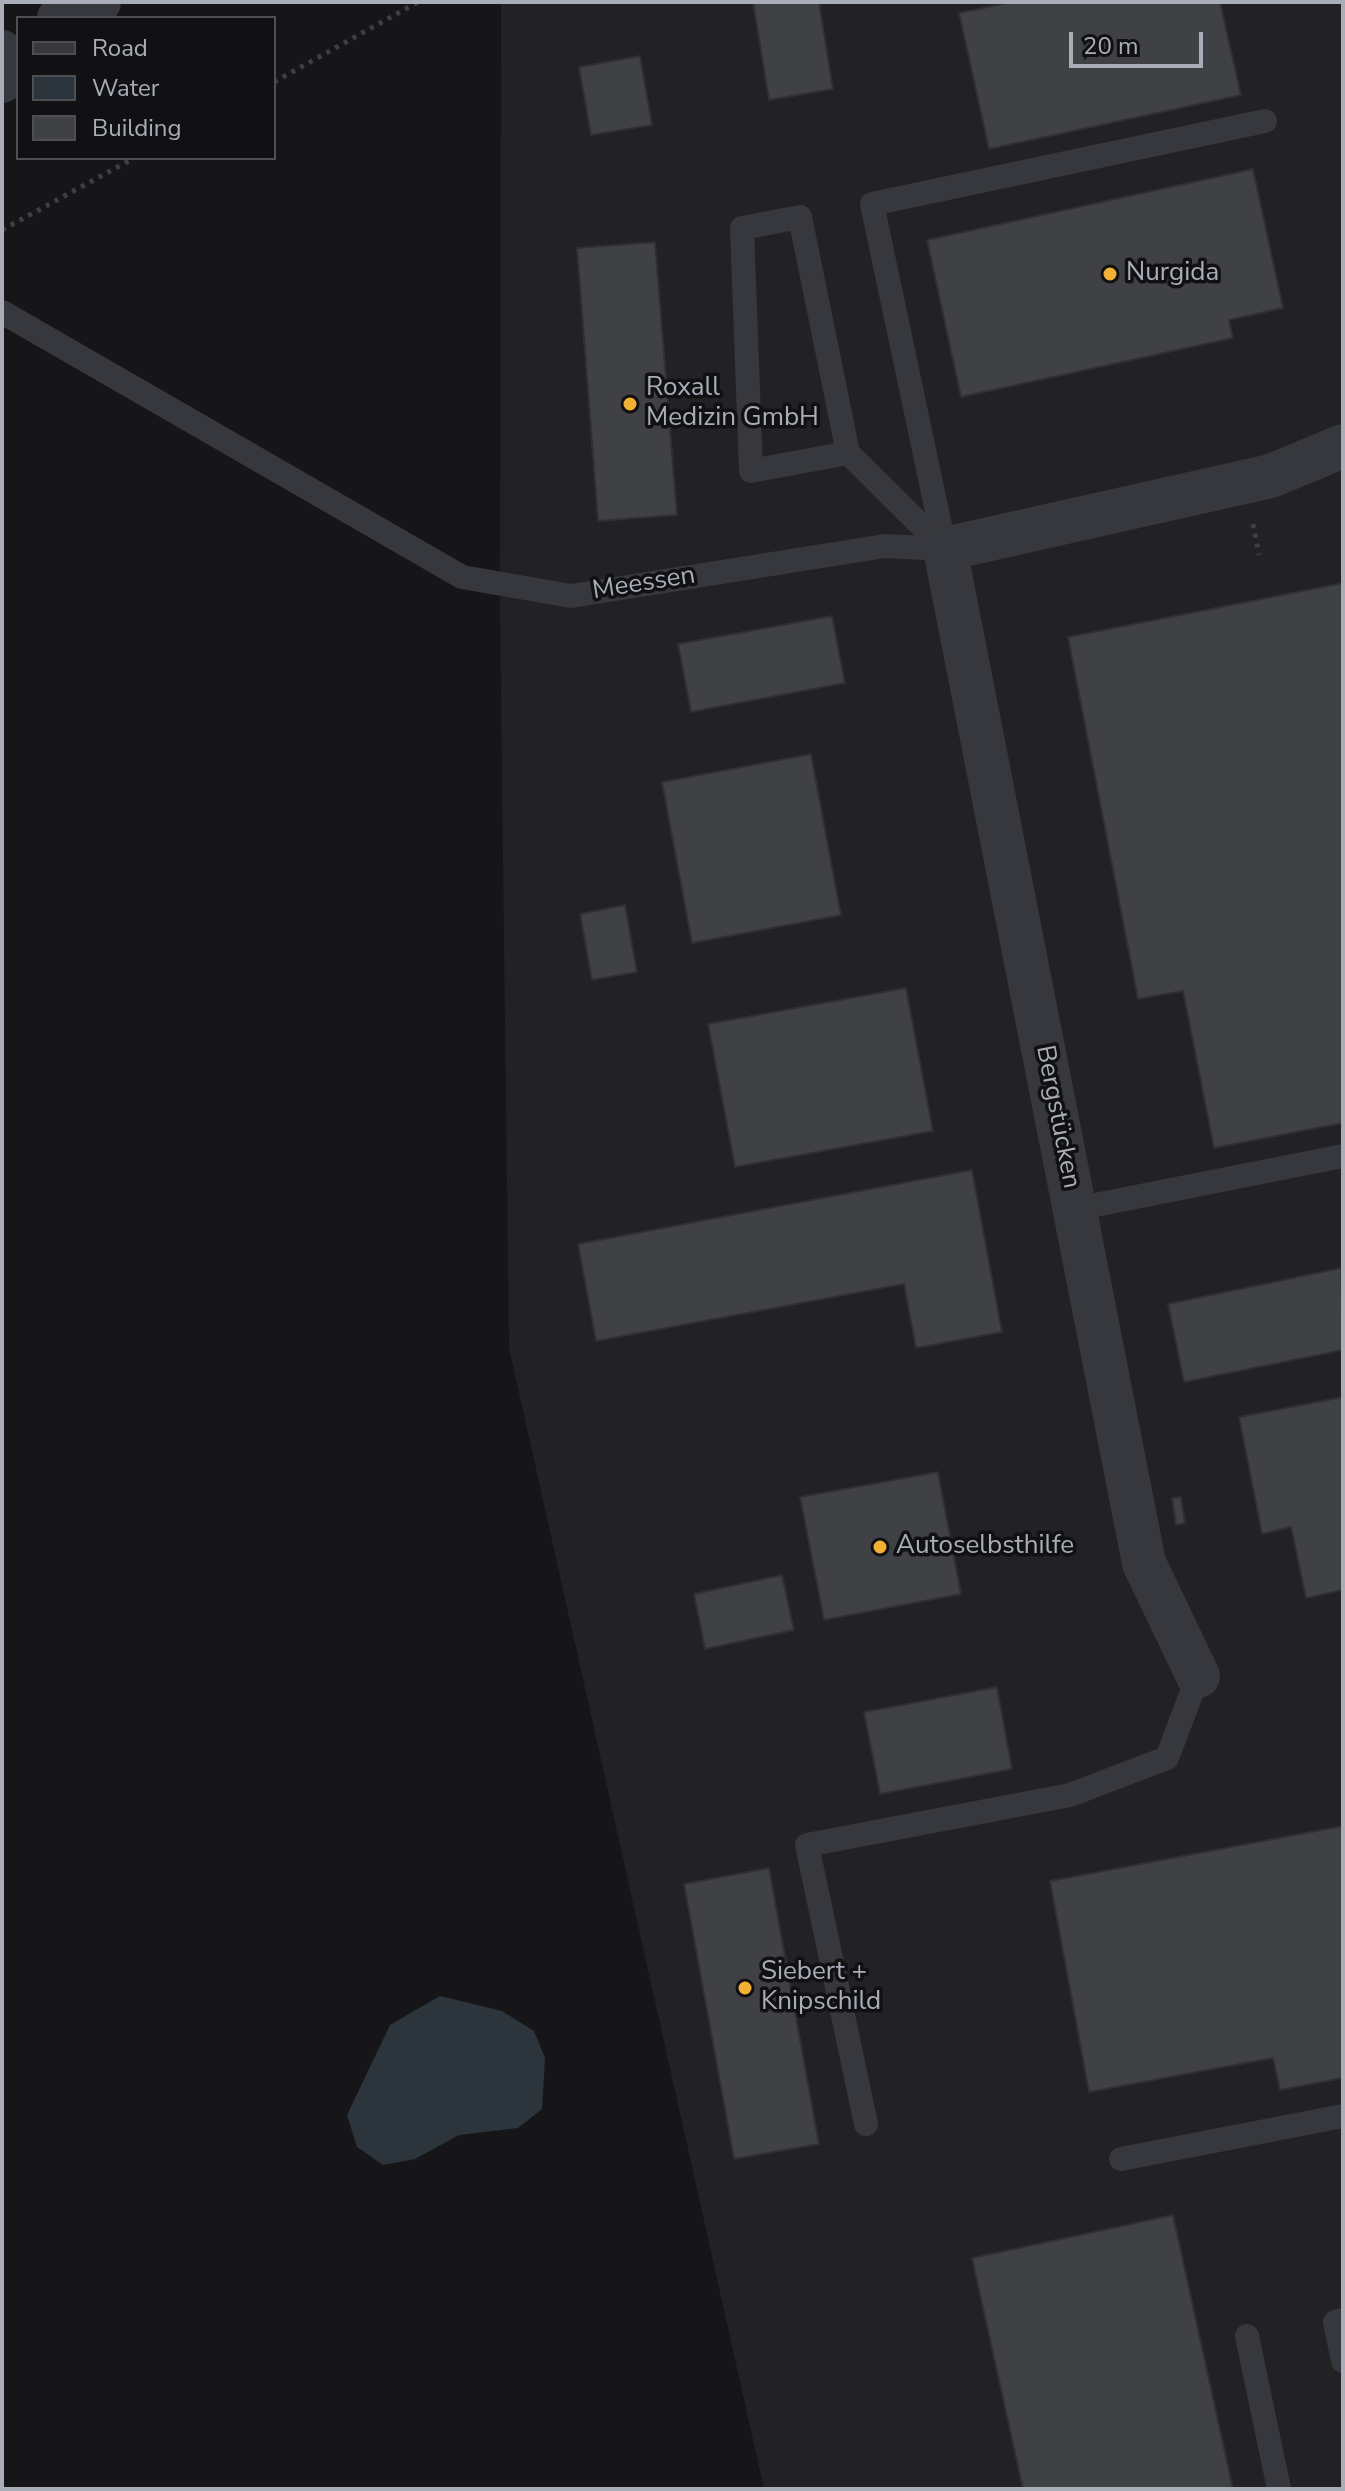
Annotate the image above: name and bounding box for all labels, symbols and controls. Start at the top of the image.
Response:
legend [16,16,276,160]
scale bar [1073,16,1207,66]
text: 20 m [1083,30,1139,62]
text: Road [92,32,148,64]
text: Water [92,72,159,104]
text: Building [92,112,182,144]
place label: Nurgida [1126,258,1219,290]
marker: Nurgida [1101,265,1119,283]
place label: Roxall Medizin GmbH [646,373,819,434]
marker: Roxall Medizin GmbH [621,395,639,413]
street label: Meessen [590,560,698,608]
street label: Bergstücken [1028,1043,1086,1191]
place label: Autoselbsthilfe [896,1531,1074,1563]
marker: Autoselbsthilfe [871,1538,889,1556]
place label: Siebert + Knipschild [761,1957,881,2018]
marker: Siebert + Knipschild [736,1979,754,1997]

